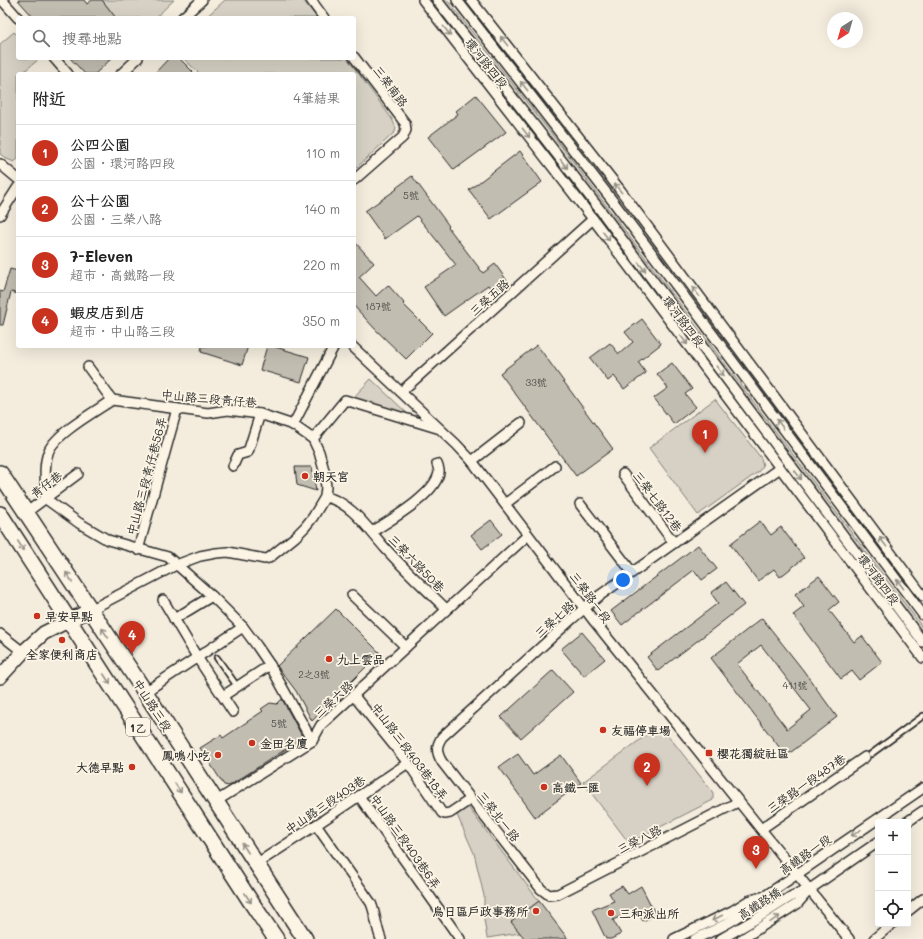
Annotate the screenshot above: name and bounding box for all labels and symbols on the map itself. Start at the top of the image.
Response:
north arrow [827,12,863,48]
one-way arrow [442,25,451,36]
street label: 環河路四段 [462,34,512,92]
one-way arrow [499,36,508,47]
street label: 三榮南路 [370,62,412,110]
one-way arrow [519,80,528,91]
one-way arrow [522,128,531,139]
one-way arrow [559,158,568,169]
one-way arrow [614,183,622,194]
house number: 5號 [403,188,419,202]
one-way arrow [602,231,610,242]
one-way arrow [638,261,646,272]
street label: 三榮五路 [466,275,512,319]
one-way arrow [692,287,700,298]
street label: 環河路四段 [660,292,708,350]
house number: 187號 [365,299,391,313]
one-way arrow [680,335,688,346]
one-way arrow [716,365,724,376]
house number: 33號 [525,375,547,389]
street label: 中山路三段青仔巷 [160,386,258,410]
street label: 中山路三段青仔巷56弄 [122,415,170,537]
one-way arrow [775,418,784,429]
pin: 1 [692,420,718,453]
street label: 青仔巷 [27,467,65,501]
street label: 三榮七路12巷 [630,467,686,535]
place label: 朝天宮 [313,468,349,484]
one-way arrow [794,470,802,481]
marker: 朝天宮 [300,471,310,481]
street label: 三榮六路50巷 [385,531,449,595]
one-way arrow [879,537,887,548]
one-way arrow [18,540,26,552]
street label: 環河路四段 [855,550,903,608]
street label: 三榮路一段 [567,568,615,626]
your location [613,570,633,590]
one-way arrow [64,572,73,583]
one-way arrow [895,578,904,589]
street label: 三榮七路 [531,597,577,641]
place label: 早安早點 [45,608,93,624]
marker: 早安早點 [32,611,42,621]
pin: 4 [119,621,145,654]
one-way arrow [101,628,109,639]
marker: 全家便利商店 [57,635,67,645]
place label: 全家便利商店 [26,646,98,662]
place label: 九上雲品 [337,651,385,667]
marker: 九上雲品 [324,654,334,664]
house number: 2之3號 [298,667,330,681]
one-way arrow [103,673,111,684]
street label: 中山路三段 [130,675,176,735]
street label: 三榮六路 [310,677,356,721]
house number: 411號 [783,678,807,692]
street label: 中山路三段403巷18弄 [368,699,452,803]
house number: 5號 [271,716,287,730]
road number: 1乙 [126,718,150,736]
place label: 友福停車場 [611,722,671,738]
marker: 友福停車場 [598,725,608,735]
place label: 金田名廈 [260,735,308,751]
marker: 金田名廈 [247,738,257,748]
place label: 櫻花獨綻社區 [717,745,789,761]
place label: 鳳鳴小吃 [162,747,210,763]
marker: 櫻花獨綻社區 [704,748,714,758]
marker: 鳳鳴小吃 [213,750,223,760]
street label: 三榮路一段487巷 [763,750,849,816]
pin: 2 [634,753,660,786]
place label: 大德早點 [76,759,124,775]
marker: 大德早點 [127,762,137,772]
street label: 中山路三段403巷 [282,771,368,837]
place label: 高鐵一匯 [552,779,600,795]
one-way arrow [174,782,182,794]
marker: 高鐵一匯 [539,782,549,792]
street label: 三榮北一路 [474,787,524,845]
street label: 中山路三段403巷6弄 [367,790,445,892]
street label: 三榮八路 [614,821,664,857]
one-way arrow [851,829,862,837]
street label: 高鐵路一段 [776,830,834,878]
pin: 3 [743,836,769,869]
one-way arrow [241,843,249,854]
street label: 高鐵路橋 [735,883,783,923]
one-way arrow [244,892,252,903]
place label: 烏日區戶政事務所 [432,903,529,919]
place label: 三和派出所 [619,905,680,921]
marker: 烏日區戶政事務所 [531,906,541,916]
marker: 三和派出所 [606,908,616,918]
one-way arrow [711,915,723,922]
one-way arrow [770,915,781,923]

